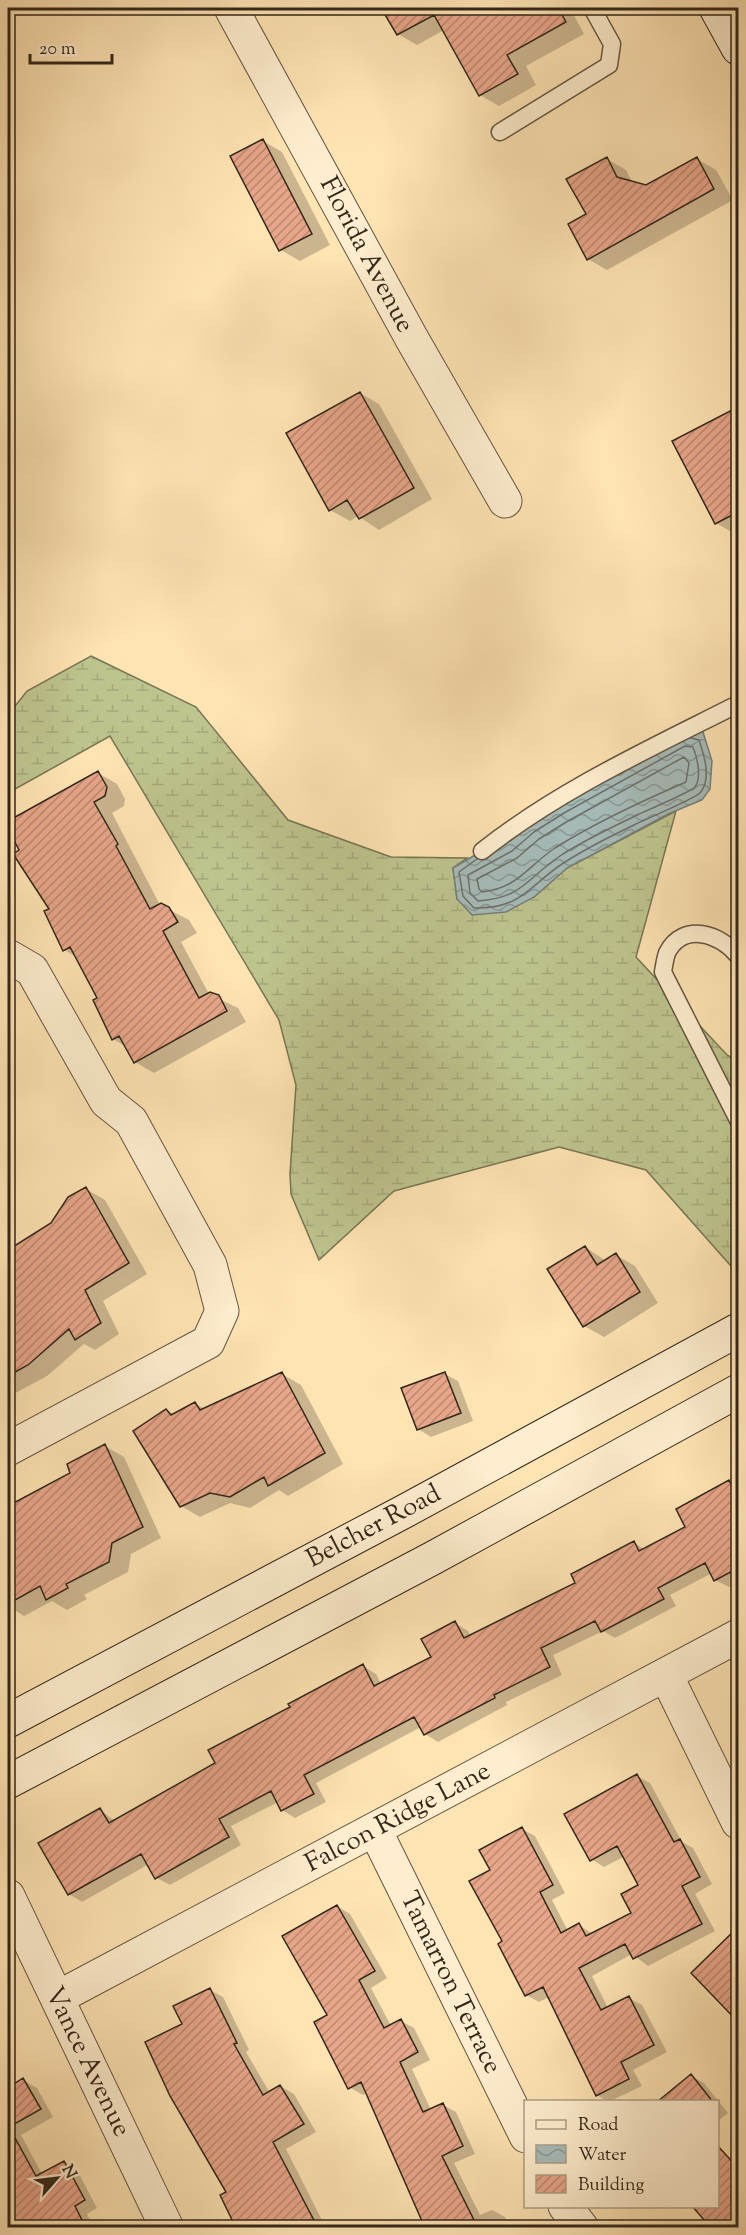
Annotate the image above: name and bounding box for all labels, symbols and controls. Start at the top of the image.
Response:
scale bar [30,27,112,65]
text: 20 m [39,37,76,63]
street label: Florida Avenue [309,171,423,339]
street label: Belcher Road [300,1476,448,1578]
street label: Falcon Ridge Lane [299,1753,497,1883]
street label: Tamarron Terrace [390,1886,510,2080]
street label: Vance Avenue [35,1981,139,2143]
legend [524,2100,719,2208]
text: Road [578,2113,618,2139]
text: Water [578,2143,627,2169]
north arrow [27,2148,87,2208]
text: N [55,2161,81,2183]
text: Building [578,2173,644,2199]

